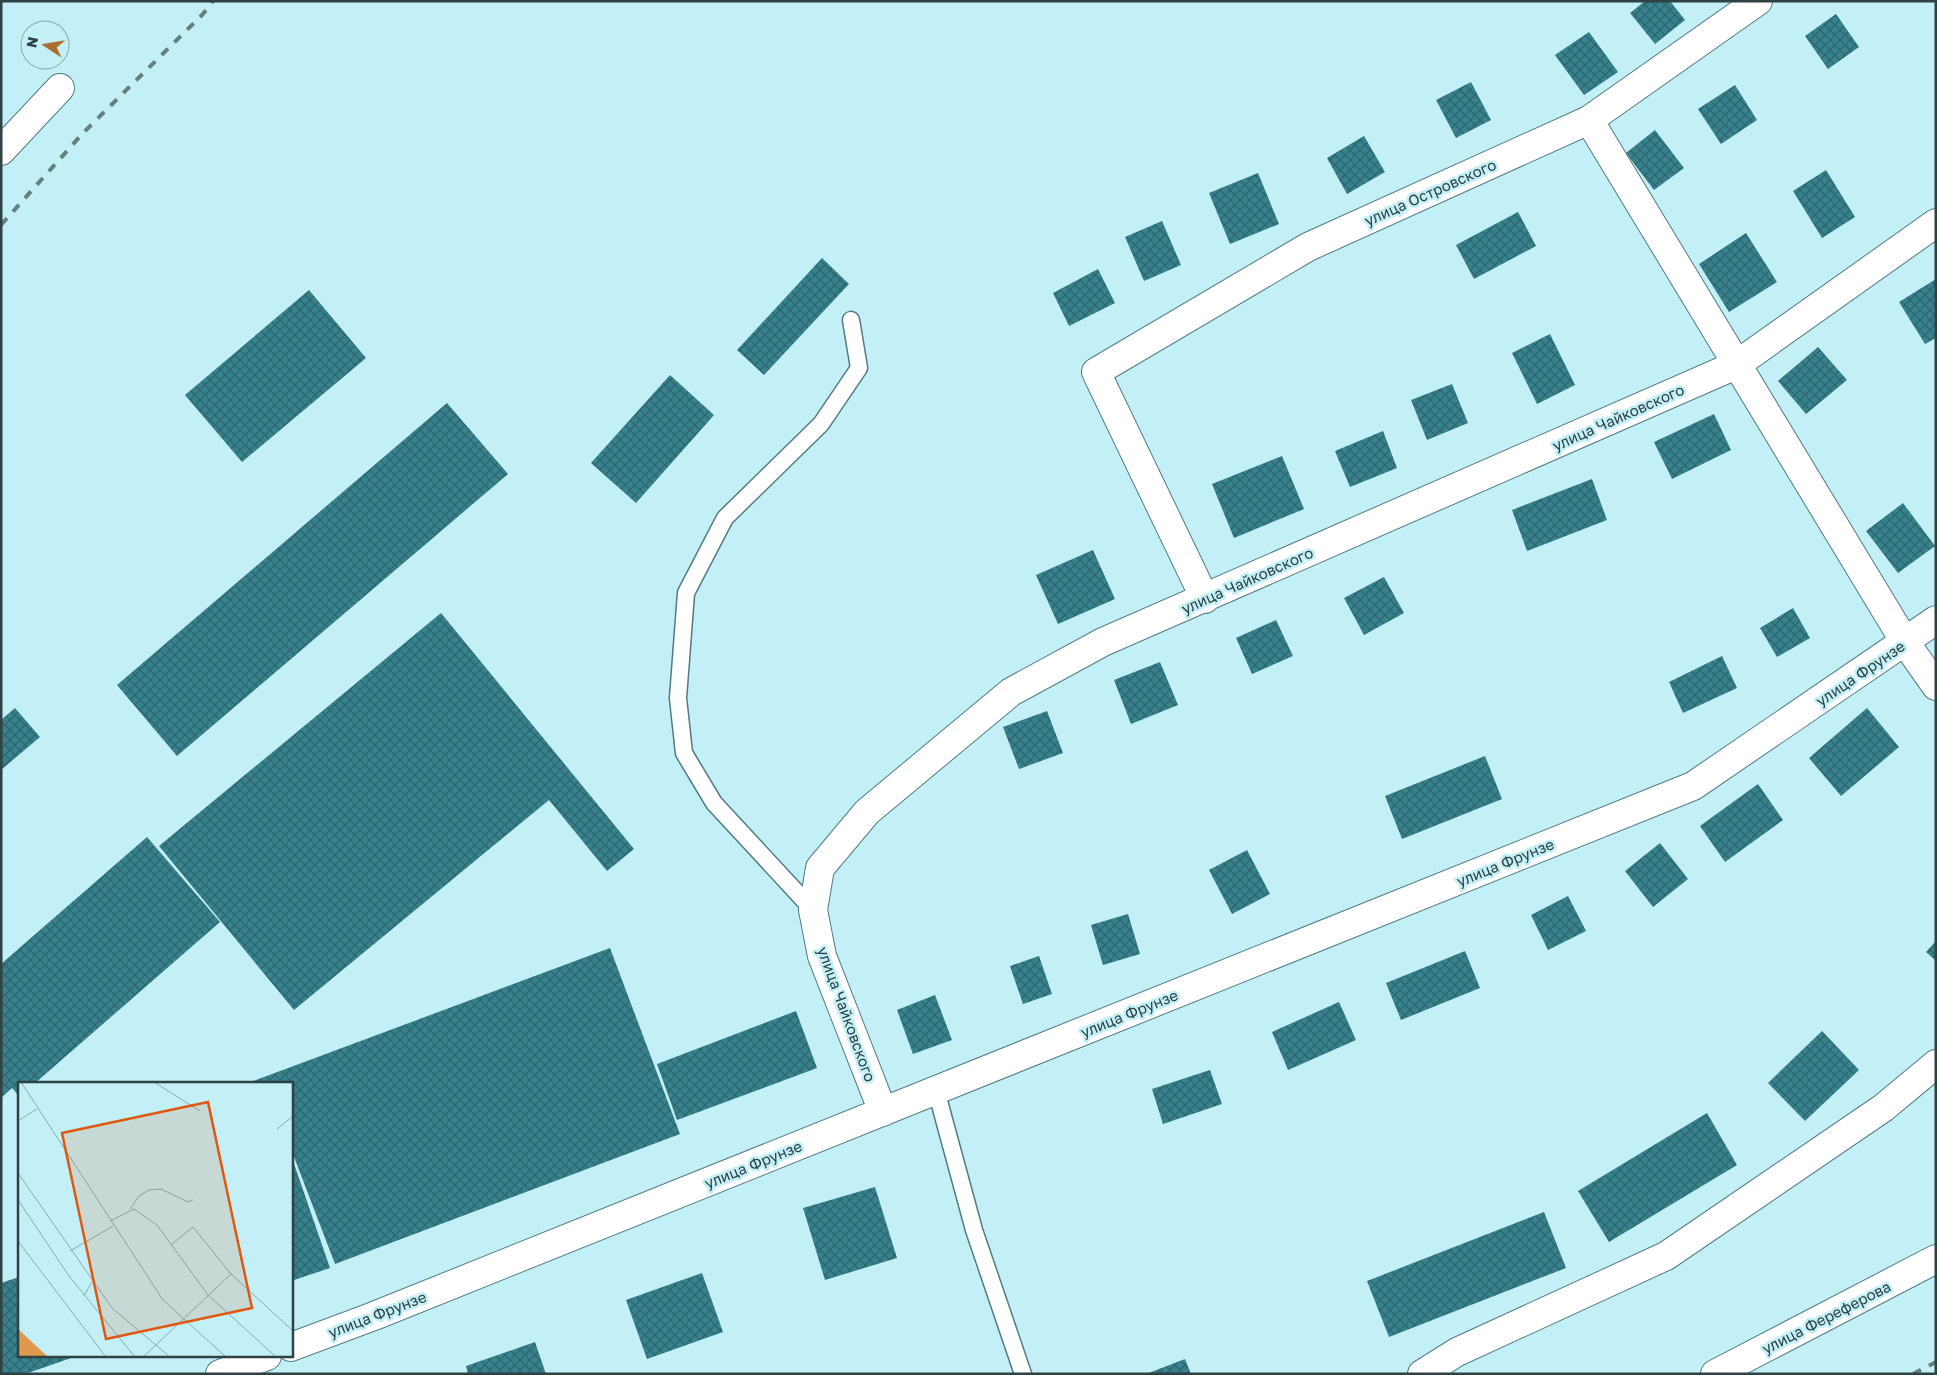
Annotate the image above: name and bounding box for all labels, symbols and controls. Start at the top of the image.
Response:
north arrow [20,20,70,70]
text: N [22,35,41,49]
street label: улица Островского [1361,155,1499,229]
street label: улица Чайковского [1549,380,1687,454]
street label: улица Чайковского [1178,543,1316,617]
street label: улица Фрунзе [1812,636,1908,709]
street label: улица Фрунзе [1454,834,1557,890]
street label: улица Чайковского [814,944,880,1084]
street label: улица Фрунзе [1078,985,1181,1041]
inset map [18,1082,292,1358]
street label: улица Фрунзе [702,1136,805,1192]
street label: улица Фереферова [1759,1277,1893,1357]
street label: улица Фрунзе [325,1287,429,1341]

